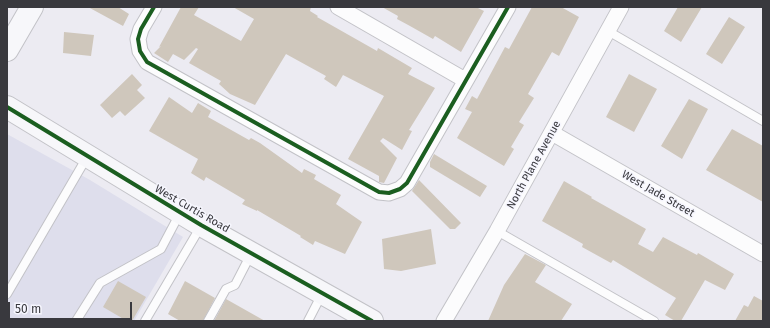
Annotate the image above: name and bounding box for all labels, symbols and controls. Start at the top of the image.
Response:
street label: North Plane Avenue [504,119,564,211]
street label: West Jade Street [619,168,697,220]
street label: West Curtis Road [152,182,232,236]
scale bar [10,294,134,320]
text: 50 m [15,302,41,316]

